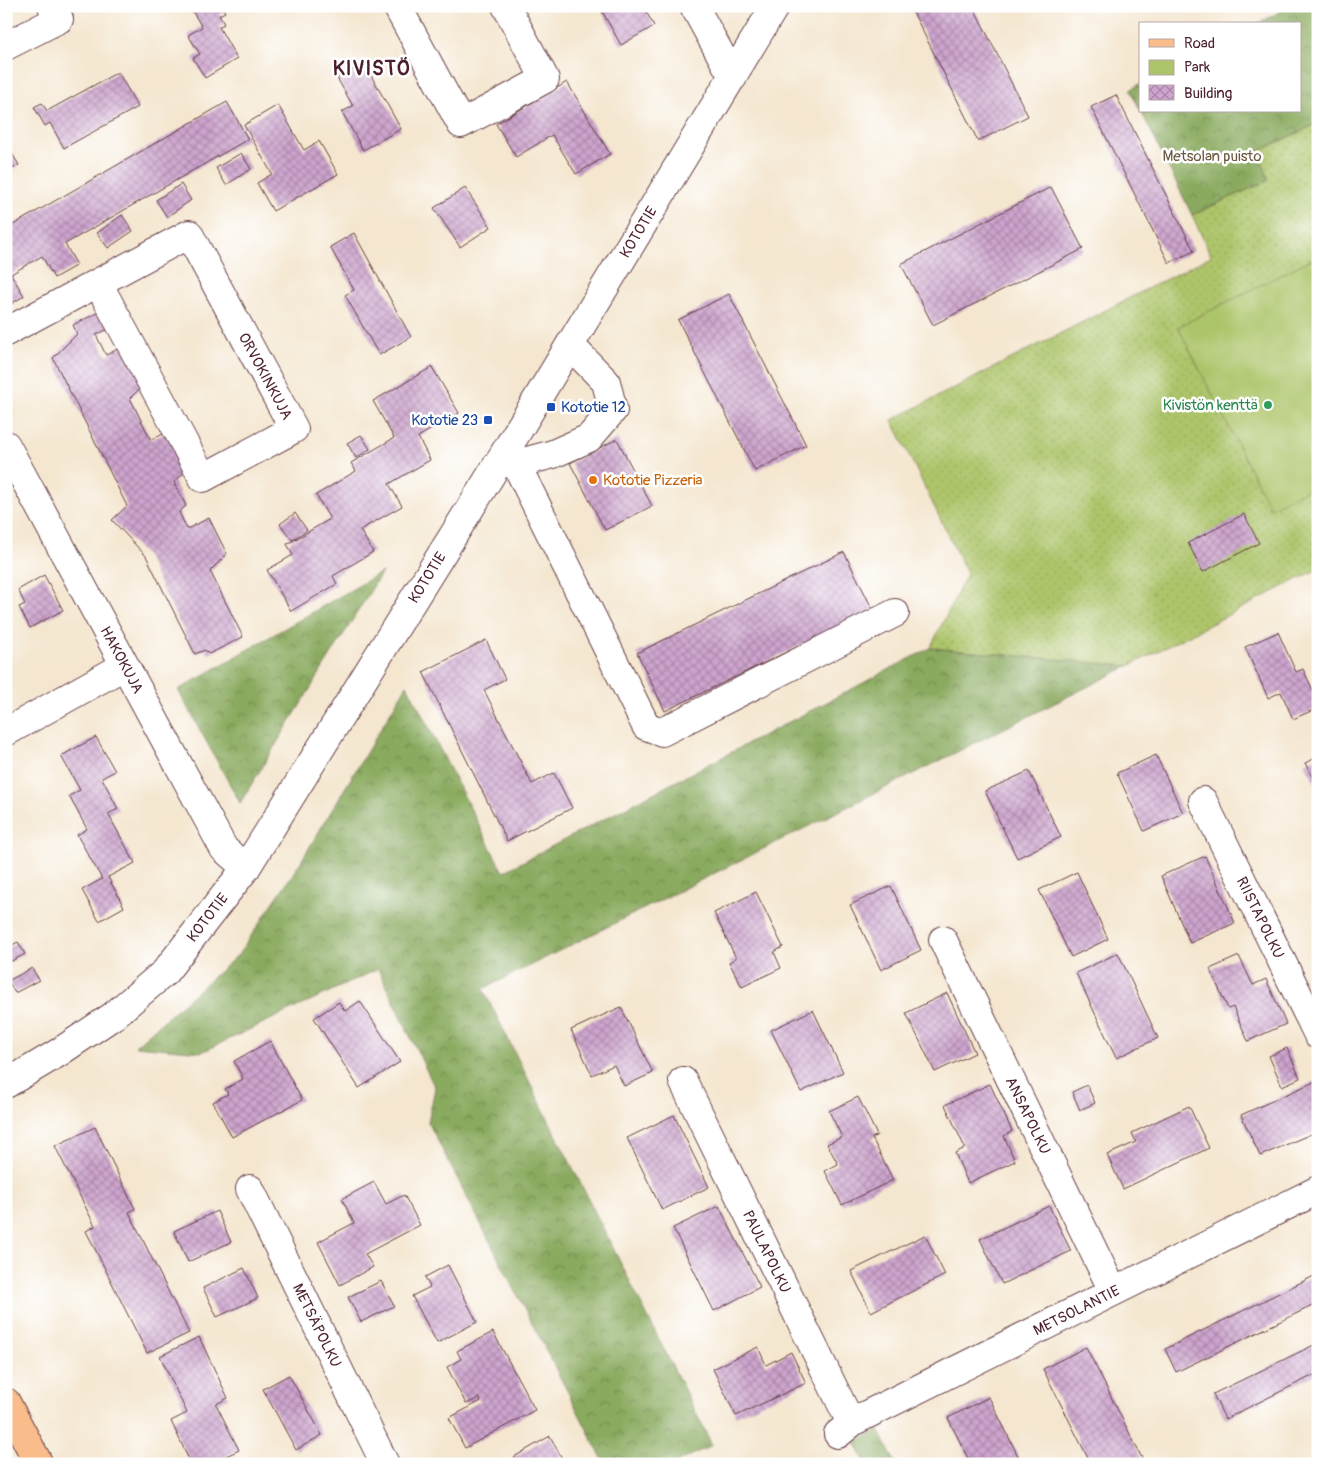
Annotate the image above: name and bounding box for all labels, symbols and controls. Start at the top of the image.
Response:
legend [1139,22,1302,112]
text: Road [1184,34,1215,53]
district label: KIVISTÖ [333,56,411,81]
text: Park [1184,58,1211,77]
text: Building [1184,84,1232,103]
park label: Metsolan puisto [1163,147,1261,166]
street label: KOTOTIE [616,203,662,261]
street label: ORVOKINKUJA [234,330,296,423]
place label: Kivistön kenttä [1163,396,1258,415]
place label: Kototie 12 [561,398,626,417]
marker: Kivistön kenttä [1262,399,1274,411]
marker: Kototie 12 [545,401,557,413]
place label: Kototie 23 [411,411,478,430]
marker: Kototie 23 [482,414,494,426]
place label: Kototie Pizzeria [603,471,703,490]
marker: Kototie Pizzeria [587,474,599,486]
street label: KOTOTIE [404,549,451,607]
street label: HAKOKUJA [96,623,147,697]
street label: RIISTAPOLKU [1232,874,1288,962]
street label: KOTOTIE [183,889,233,946]
street label: ANSAPOLKU [1001,1074,1054,1158]
street label: PAULAPOLKU [738,1207,795,1296]
street label: METSÄPOLKU [288,1281,345,1371]
street label: METSOLANTIE [1030,1281,1123,1340]

